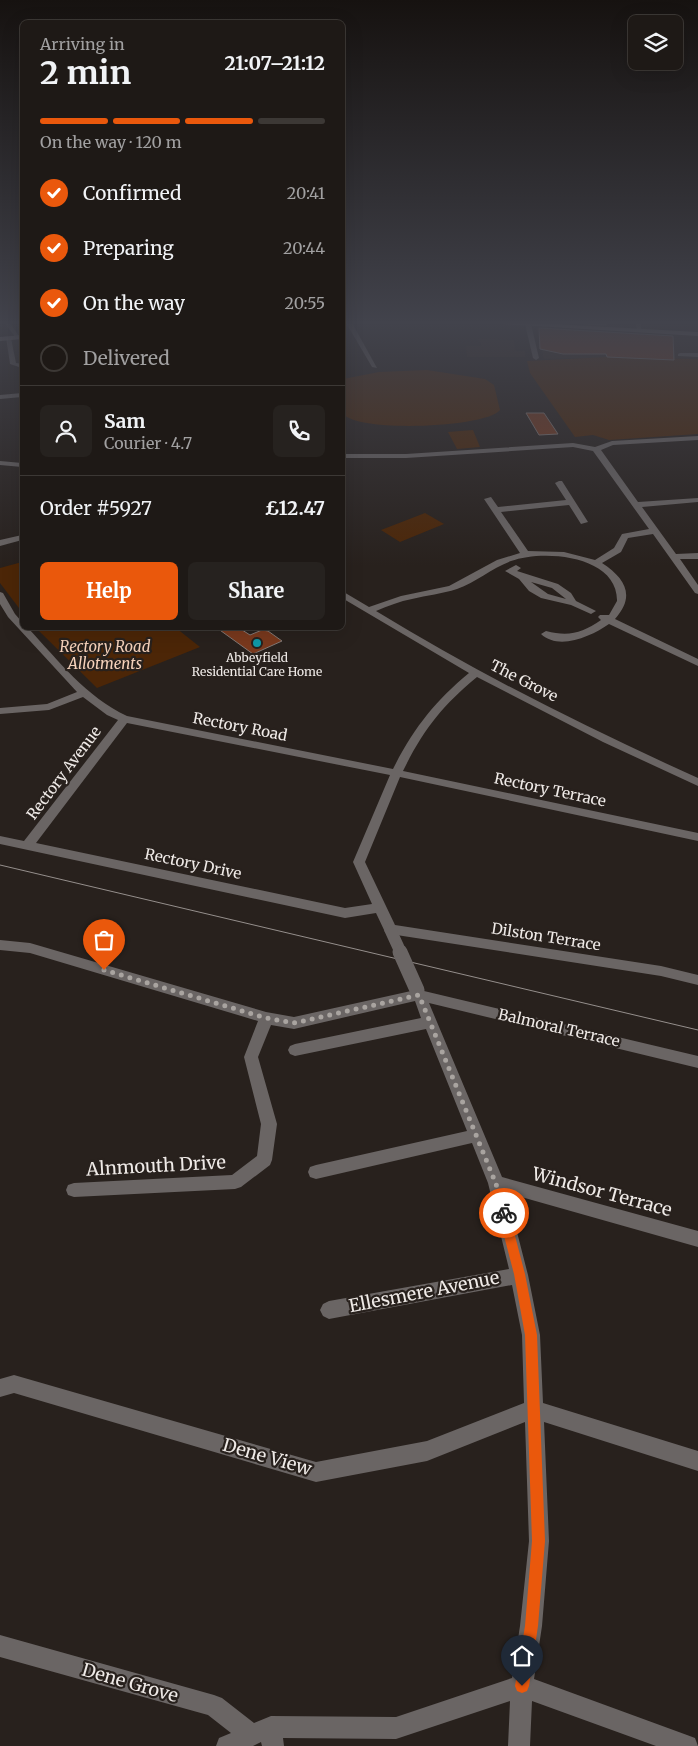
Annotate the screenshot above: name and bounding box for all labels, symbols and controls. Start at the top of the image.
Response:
map controls [628,15,683,70]
button: layers [628,15,683,70]
text: Arriving in [40,34,125,54]
text: 21:07–21:12 [225,51,325,75]
text: 2 min [40,53,131,93]
text: On the way · 120 m [40,132,182,152]
icon: check [40,179,68,207]
text: Confirmed [83,181,181,205]
text: 20:41 [287,183,325,203]
icon: check [40,234,68,262]
text: Preparing [83,236,174,260]
text: 20:44 [283,238,325,258]
icon: check [40,289,68,317]
text: On the way [83,291,185,315]
text: 20:55 [284,293,325,313]
text: Delivered [83,346,170,370]
button: person [40,405,92,457]
button: phone [273,405,325,457]
text: Sam [104,409,145,433]
text: Courier · 4.7 [104,433,192,453]
text: Order #5927 [40,496,152,520]
text: £12.47 [265,496,325,520]
button: Help [40,562,178,620]
button: Share [188,562,325,620]
park label: Rectory Road Allotments [60,637,151,673]
marker: Abbeyfield Residential Care Home [251,637,263,649]
place label: Abbeyfield Residential Care Home [192,650,322,679]
street label: The Grove [487,655,562,706]
street label: Rectory Road [191,708,289,745]
street label: Rectory Avenue [22,722,105,823]
street label: Rectory Terrace [492,768,608,811]
street label: Rectory Drive [143,844,243,883]
street label: Dilston Terrace [490,918,602,955]
pin [83,919,125,970]
icon: bag [90,926,118,954]
street label: Balmoral Terrace [496,1004,622,1051]
street label: Alnmouth Drive [85,1150,226,1181]
street label: Windsor Terrace [529,1162,674,1221]
courier [479,1188,529,1238]
icon: bike [490,1199,518,1227]
street label: Ellesmere Avenue [347,1266,501,1317]
street label: Dene View [220,1433,315,1480]
pin [501,1635,543,1686]
icon: home [508,1642,536,1670]
street label: Dene Grove [79,1658,181,1707]

